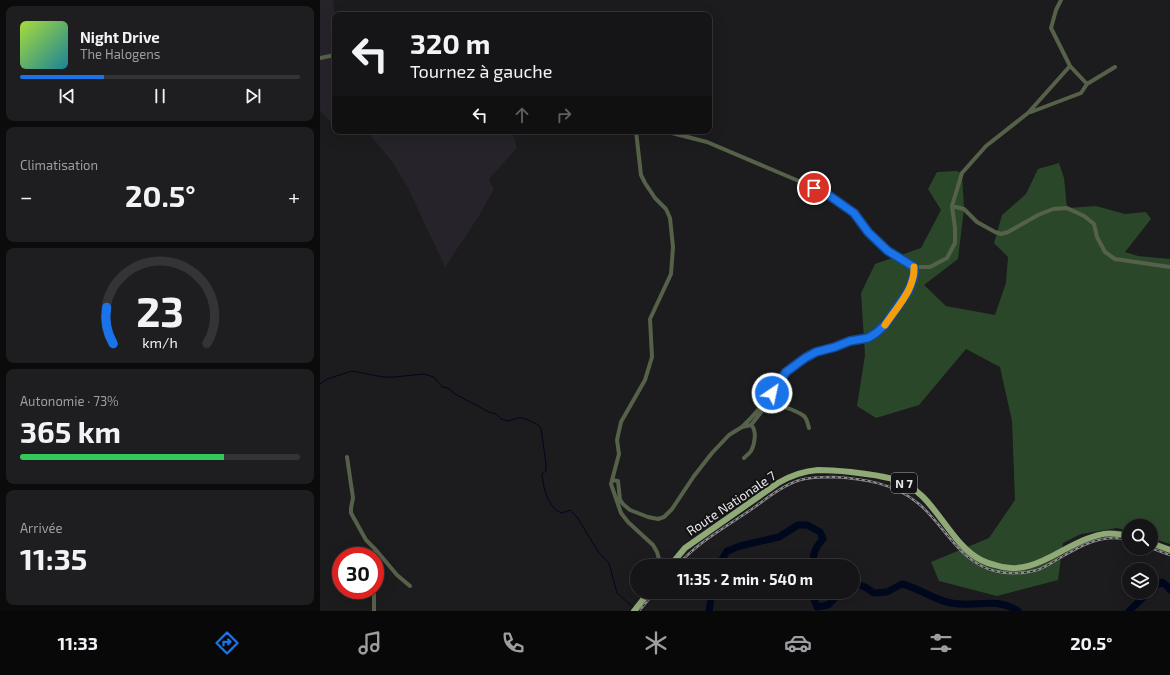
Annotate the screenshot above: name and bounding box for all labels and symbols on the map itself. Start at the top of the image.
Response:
pin [797,171,831,205]
position arrow [751,372,793,414]
street label: Route Nationale 7 [683,467,779,539]
road number: N 7 [891,473,917,493]
speed limit sign: 30 [332,547,384,599]

